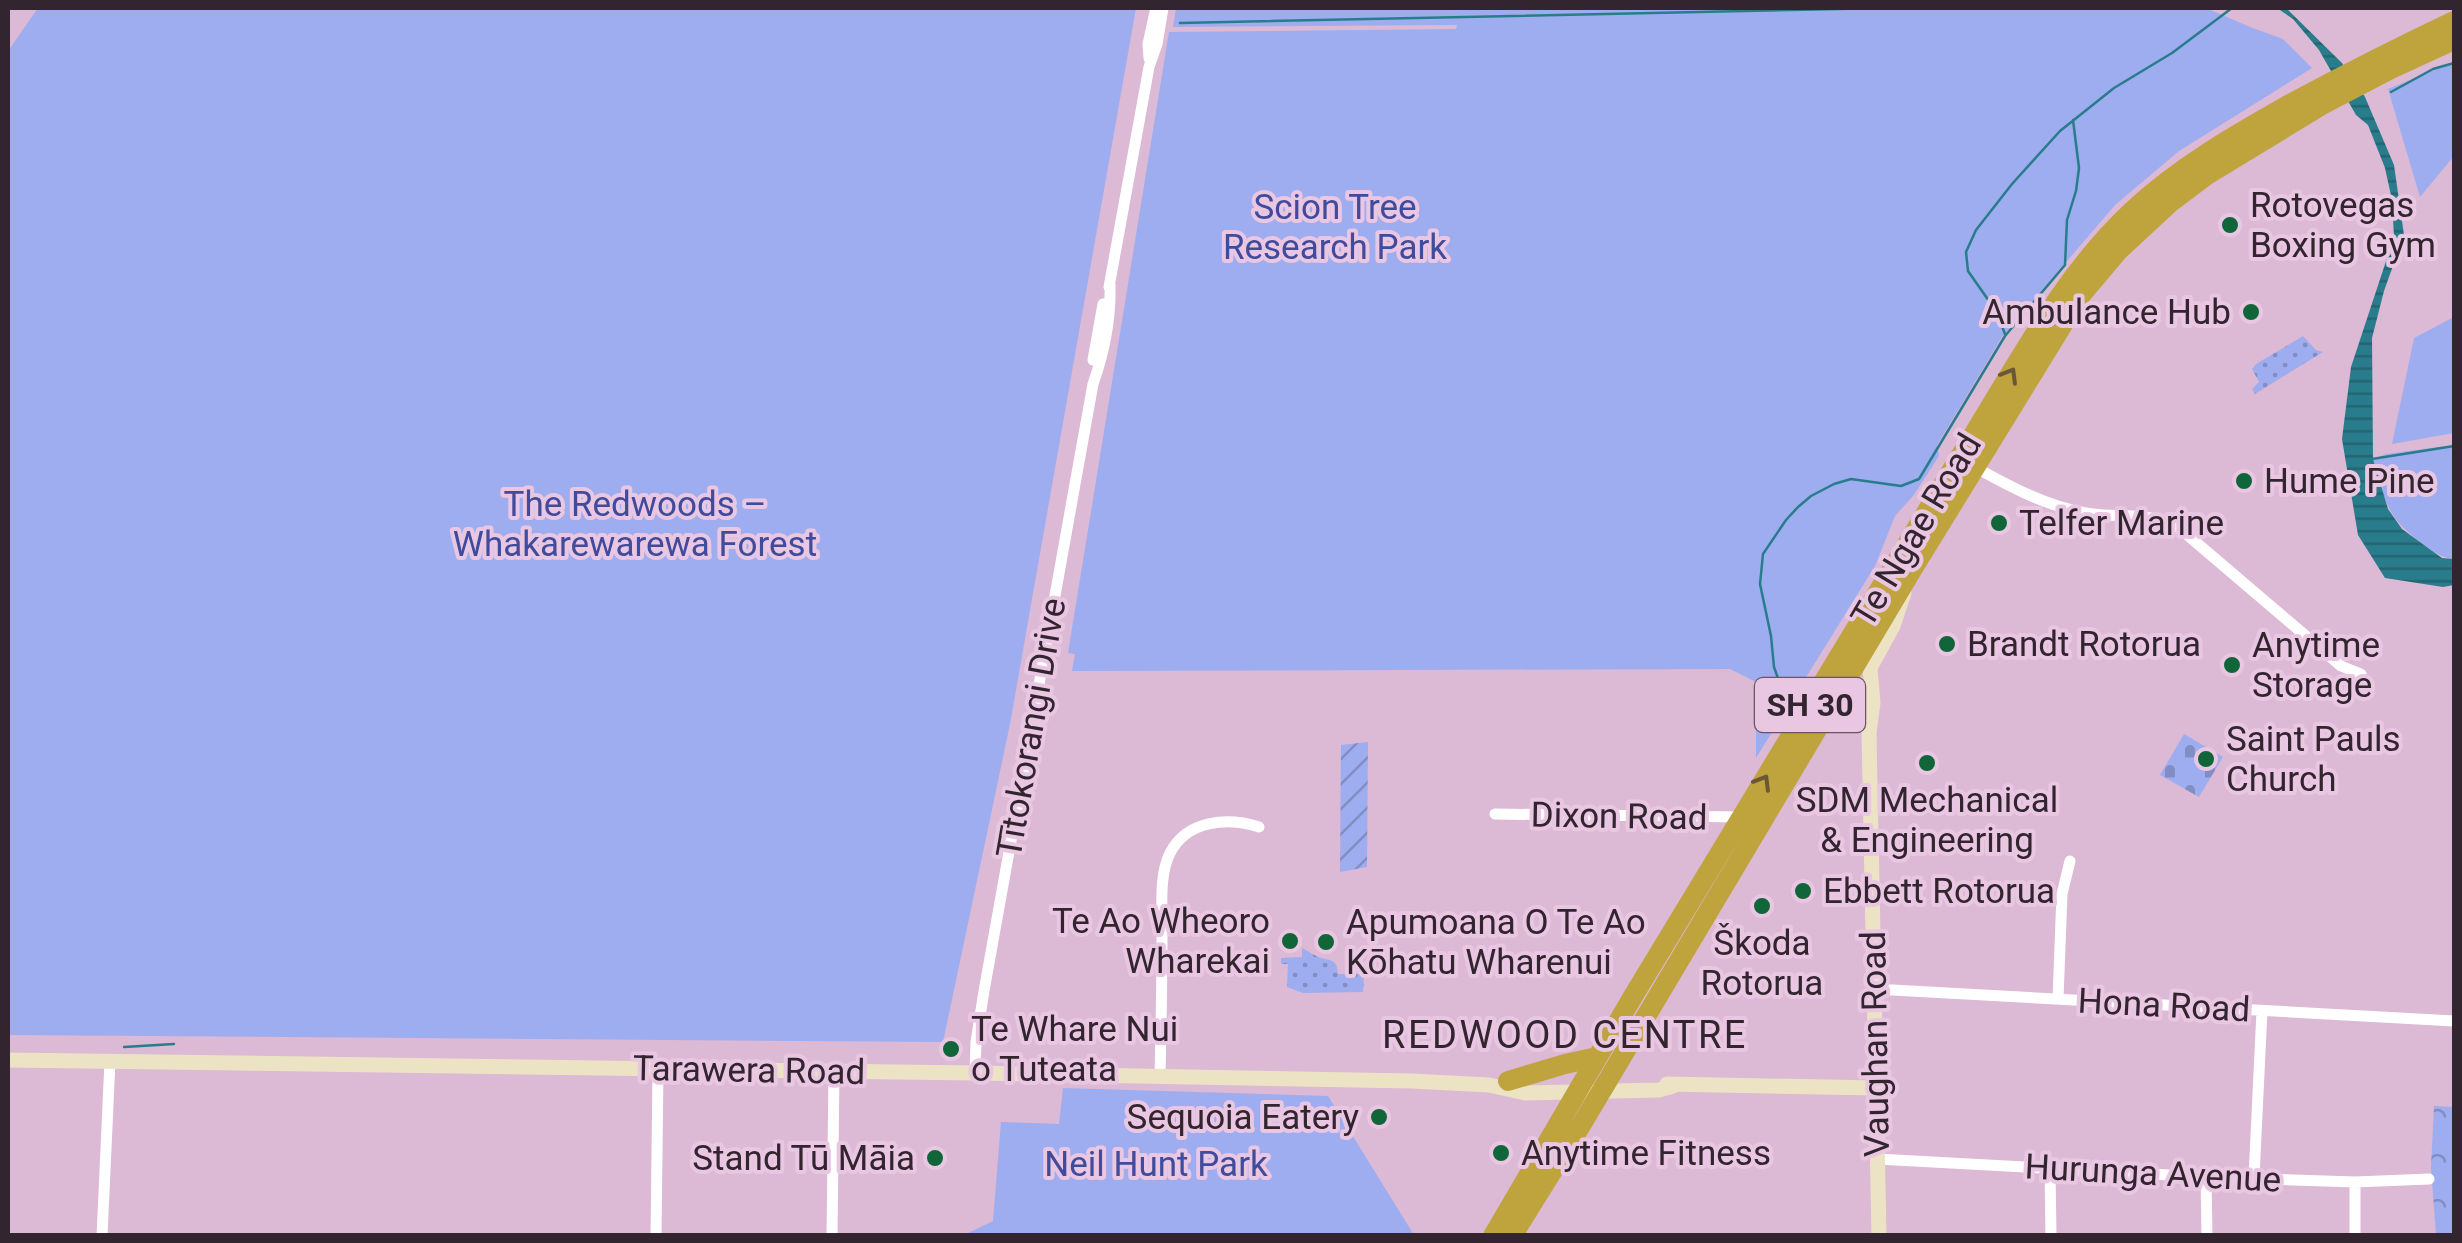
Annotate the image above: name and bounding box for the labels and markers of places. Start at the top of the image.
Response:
place label: Rotovegas Boxing Gym [2250,185,2436,266]
marker: Rotovegas Boxing Gym [2219,214,2241,236]
place label: Ambulance Hub [1982,292,2231,333]
marker: Ambulance Hub [2240,301,2262,323]
place label: Hume Pine [2264,461,2435,502]
marker: Hume Pine [2233,470,2255,492]
place label: Telfer Marine [2019,503,2224,544]
marker: Telfer Marine [1988,512,2010,534]
place label: Brandt Rotorua [1967,624,2201,665]
place label: Anytime Storage [2252,625,2380,706]
marker: Brandt Rotorua [1936,633,1958,655]
marker: Anytime Storage [2221,654,2243,676]
place label: Saint Pauls Church [2226,719,2401,800]
marker: Saint Pauls Church [2195,748,2217,770]
marker: SDM Mechanical & Engineering [1916,752,1938,774]
place label: SDM Mechanical & Engineering [1796,780,2058,861]
place label: Ebbett Rotorua [1823,871,2055,912]
marker: Ebbett Rotorua [1792,880,1814,902]
marker: Škoda Rotorua [1751,895,1773,917]
place label: Te Ao Wheoro Wharekai [1052,901,1270,982]
place label: Apumoana O Te Ao Kōhatu Wharenui [1346,902,1646,983]
place label: Škoda Rotorua [1701,923,1823,1004]
marker: Te Ao Wheoro Wharekai [1279,930,1301,952]
marker: Apumoana O Te Ao Kōhatu Wharenui [1315,931,1337,953]
place label: Te Whare Nui o Tuteata [971,1009,1178,1090]
marker: Te Whare Nui o Tuteata [940,1038,962,1060]
place label: Sequoia Eatery [1127,1097,1359,1138]
marker: Sequoia Eatery [1368,1106,1390,1128]
place label: Anytime Fitness [1521,1133,1771,1174]
place label: Stand Tū Māia [692,1138,915,1179]
marker: Anytime Fitness [1490,1142,1512,1164]
marker: Stand Tū Māia [924,1147,946,1169]

